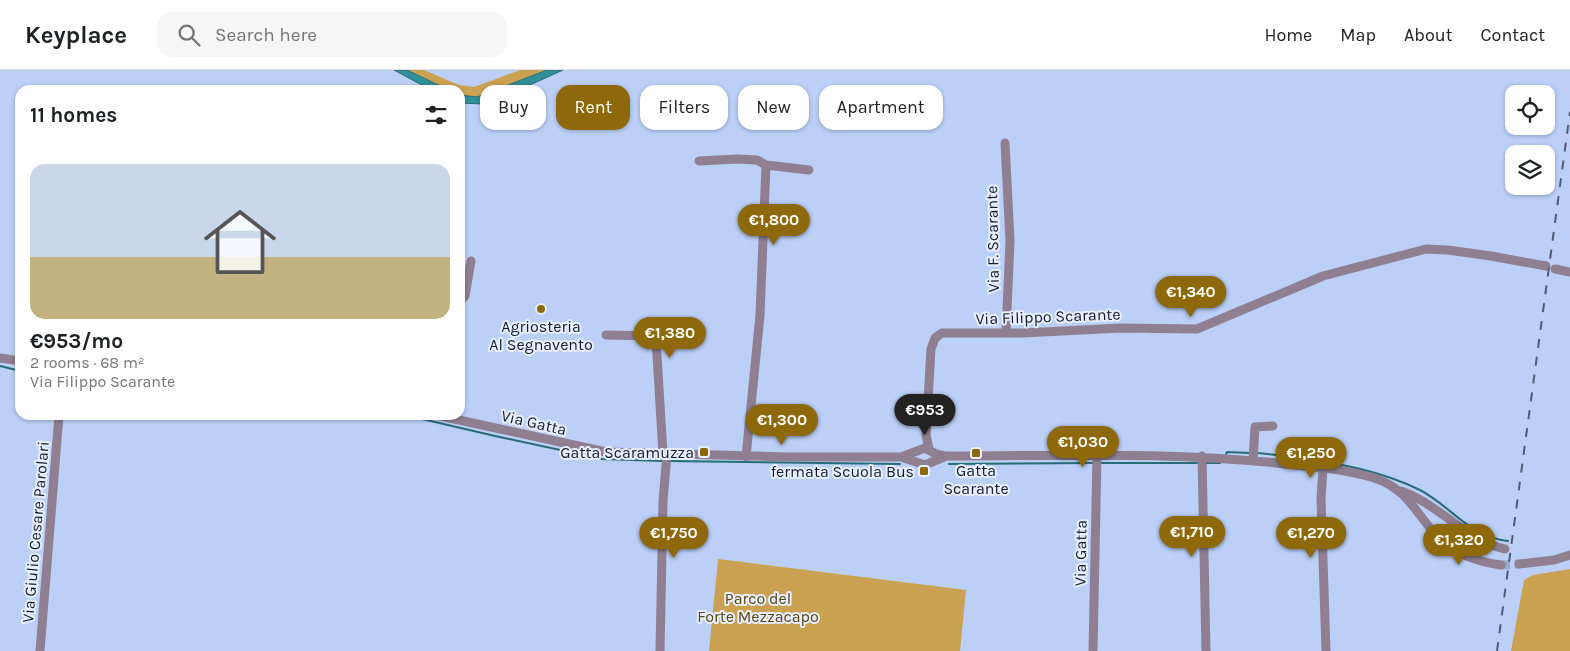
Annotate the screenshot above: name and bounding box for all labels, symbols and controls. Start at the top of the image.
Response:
search box [157,12,507,57]
text: Keyplace [25,21,127,49]
icon: search [175,21,203,49]
text: Search here [215,24,317,46]
text: Home [1264,24,1312,46]
text: Map [1340,24,1376,46]
text: About [1404,24,1453,46]
text: Contact [1481,24,1545,46]
chip: Buy [480,85,546,130]
chip: Rent [556,85,630,130]
chip: Filters [640,85,728,130]
chip: New [738,85,809,130]
chip: Apartment [819,85,943,130]
map controls [1505,85,1555,195]
button: locate [1505,85,1555,135]
icon: filters [422,101,450,129]
text: 11 homes [30,103,117,127]
button: layers [1505,145,1555,195]
street label: Via F. Scarante [982,186,1003,292]
icon: home [195,197,285,287]
pin: €1,800 [733,204,815,246]
text: €1,800 [749,210,799,229]
pin: €1,340 [1150,276,1232,318]
text: €1,340 [1166,282,1216,301]
marker: Agriosteria Al Segnavento [535,303,547,315]
street label: Via Filippo Scarante [975,304,1121,329]
pin: €1,380 [629,316,711,359]
place label: Agriosteria Al Segnavento [489,317,593,354]
text: €1,380 [645,323,695,342]
text: €953/mo [30,329,123,353]
text: 2 rooms · 68 m² [30,353,144,372]
text: Via Filippo Scarante [30,372,175,391]
pin: €953 [895,394,955,436]
text: €953 [905,400,945,419]
pin: €1,300 [741,404,823,446]
street label: Via Gatta [499,406,568,439]
text: €1,300 [757,410,807,429]
pin: €1,030 [1042,426,1124,468]
text: €1,030 [1058,432,1108,451]
pin: €1,250 [1270,436,1352,479]
street label: Via Giulio Cesare Parolari [18,441,53,624]
place label: Gatta Scaramuzza [560,443,694,462]
text: €1,250 [1287,443,1336,462]
marker: Gatta Scaramuzza [698,446,710,458]
marker: Gatta Scarante [970,447,982,459]
place label: Gatta Scarante [943,461,1009,498]
place label: fermata Scuola Bus [771,462,914,481]
marker: fermata Scuola Bus [918,465,930,477]
pin: €1,750 [633,516,715,559]
pin: €1,710 [1151,516,1233,558]
pin: €1,270 [1270,516,1352,559]
street label: Via Gatta [1070,520,1091,586]
text: €1,710 [1170,522,1214,541]
text: €1,750 [650,523,698,542]
text: €1,270 [1287,523,1335,542]
pin: €1,320 [1418,524,1500,566]
text: €1,320 [1434,530,1484,549]
park label: Parco del Forte Mezzacapo [697,589,819,626]

